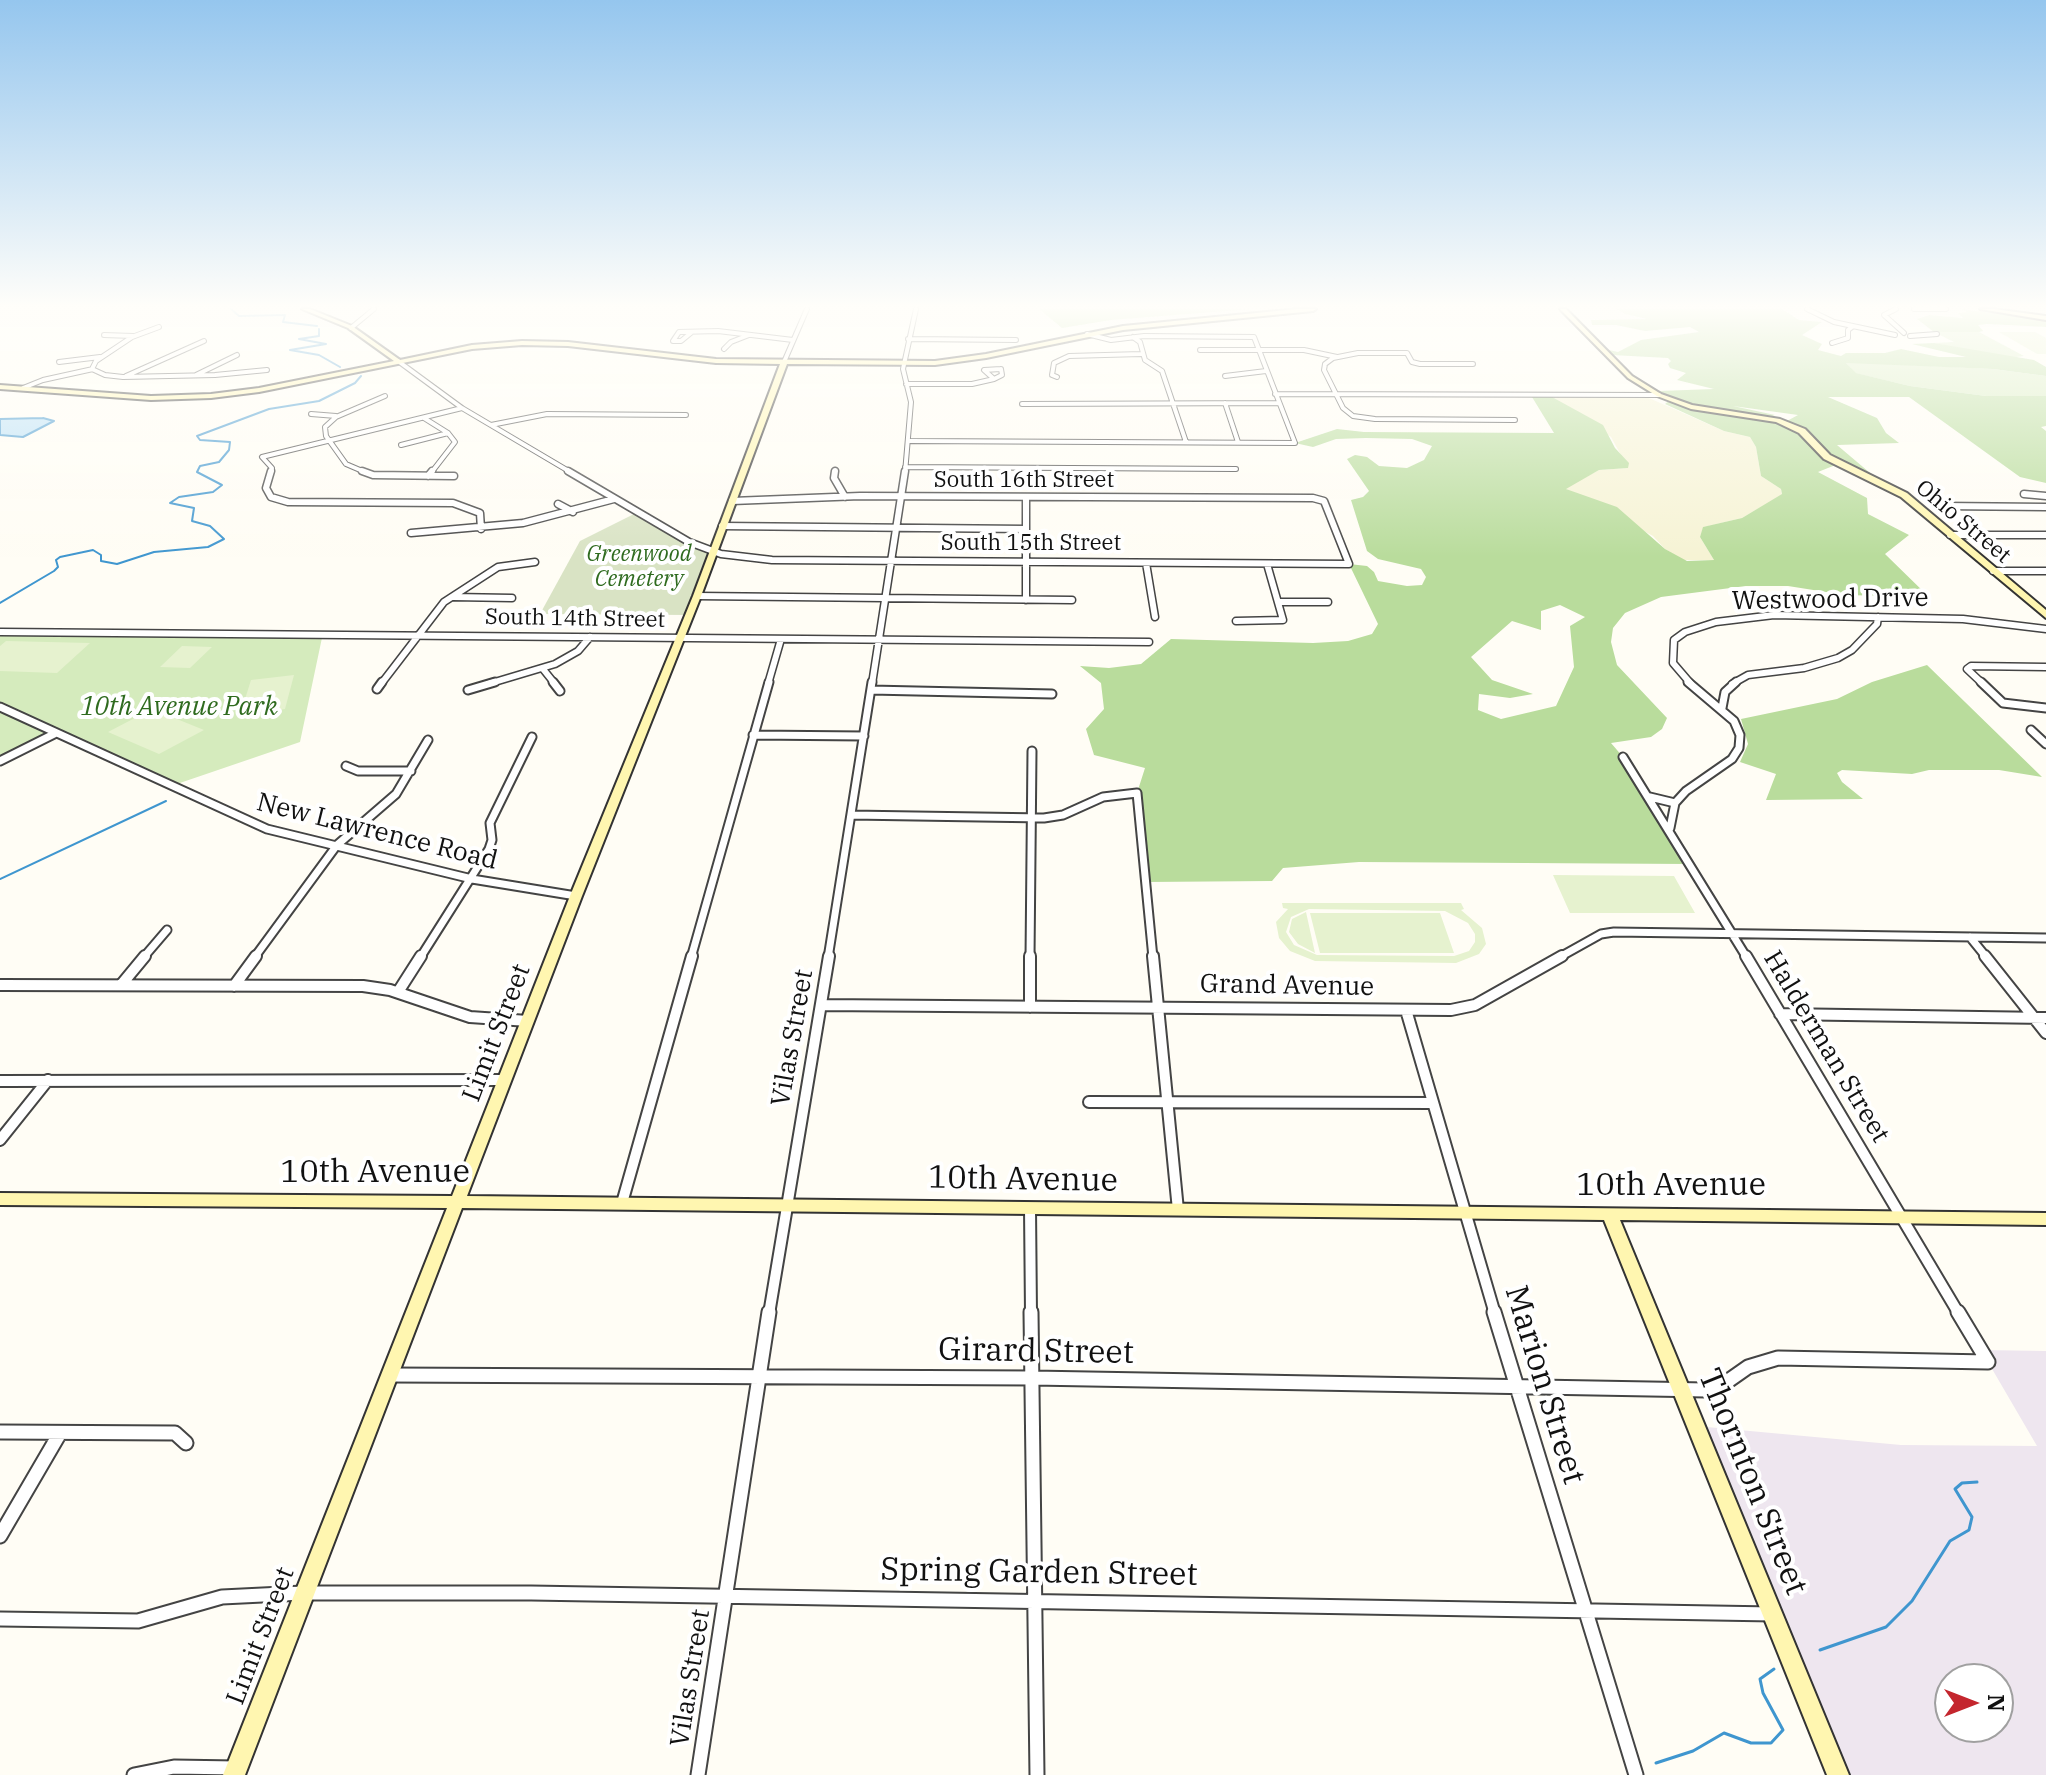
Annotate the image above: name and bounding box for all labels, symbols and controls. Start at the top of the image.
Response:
street label: South 16th Street [934,468,1114,494]
street label: Ohio Street [1910,475,2016,569]
street label: South 15th Street [941,531,1121,557]
park label: Greenwood Cemetery [586,542,692,594]
street label: Westwood Drive [1731,583,1929,617]
street label: South 14th Street [485,604,665,634]
park label: 10th Avenue Park [80,691,278,723]
street label: New Lawrence Road [253,787,501,877]
street label: Halderman Street [1756,945,1896,1149]
street label: Limit Street [456,960,538,1106]
street label: Vilas Street [766,967,820,1109]
street label: Grand Avenue [1200,969,1374,1003]
street label: 10th Avenue [280,1154,470,1192]
street label: 10th Avenue [928,1159,1118,1201]
street label: 10th Avenue [1576,1167,1766,1205]
street label: Marion Street [1496,1281,1592,1489]
street label: Girard Street [938,1331,1134,1373]
street label: Thornton Street [1689,1363,1815,1601]
street label: Spring Garden Street [880,1551,1198,1595]
street label: Limit Street [220,1563,302,1709]
street label: Vilas Street [665,1607,717,1749]
north arrow [1934,1663,2014,1743]
text: N [1982,1694,2011,1712]

